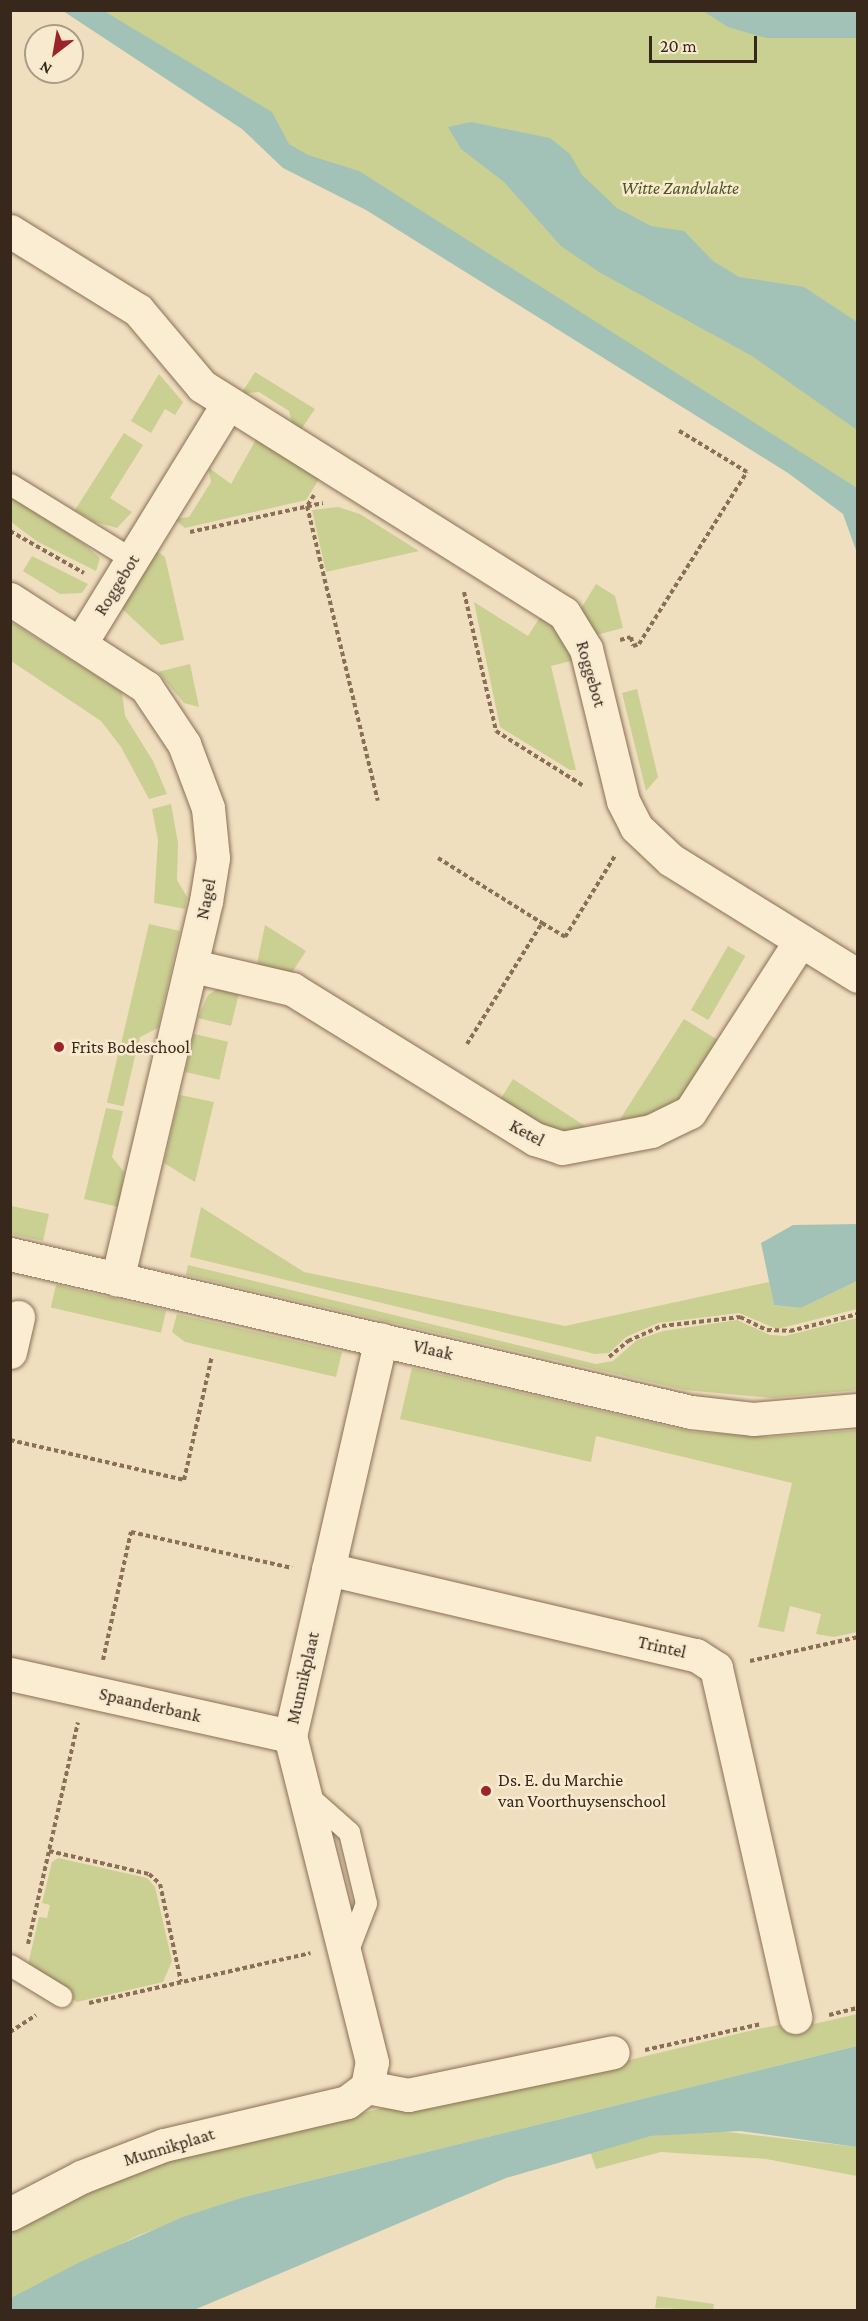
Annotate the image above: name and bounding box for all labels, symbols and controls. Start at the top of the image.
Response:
north arrow [24,24,84,84]
scale bar [652,24,760,62]
text: 20 m [660,36,697,56]
text: N [36,58,55,78]
park label: Witte Zandvlakte [621,177,739,199]
street label: Roggebot [90,550,144,620]
street label: Roggebot [571,638,611,710]
street label: Nagel [191,877,221,921]
place label: Frits Bodeschool [71,1036,190,1058]
marker: Frits Bodeschool [52,1040,66,1054]
street label: Ketel [506,1115,548,1151]
street label: Vlaak [411,1335,455,1365]
street label: Munnikplaat [282,1630,324,1726]
street label: Trintel [636,1631,688,1663]
street label: Spaanderbank [97,1683,203,1727]
place label: Ds. E. du Marchie van Voorthuysenschool [498,1770,666,1812]
marker: Ds. E. du Marchie van Voorthuysenschool [479,1784,493,1798]
street label: Munnikplaat [121,2123,217,2171]

